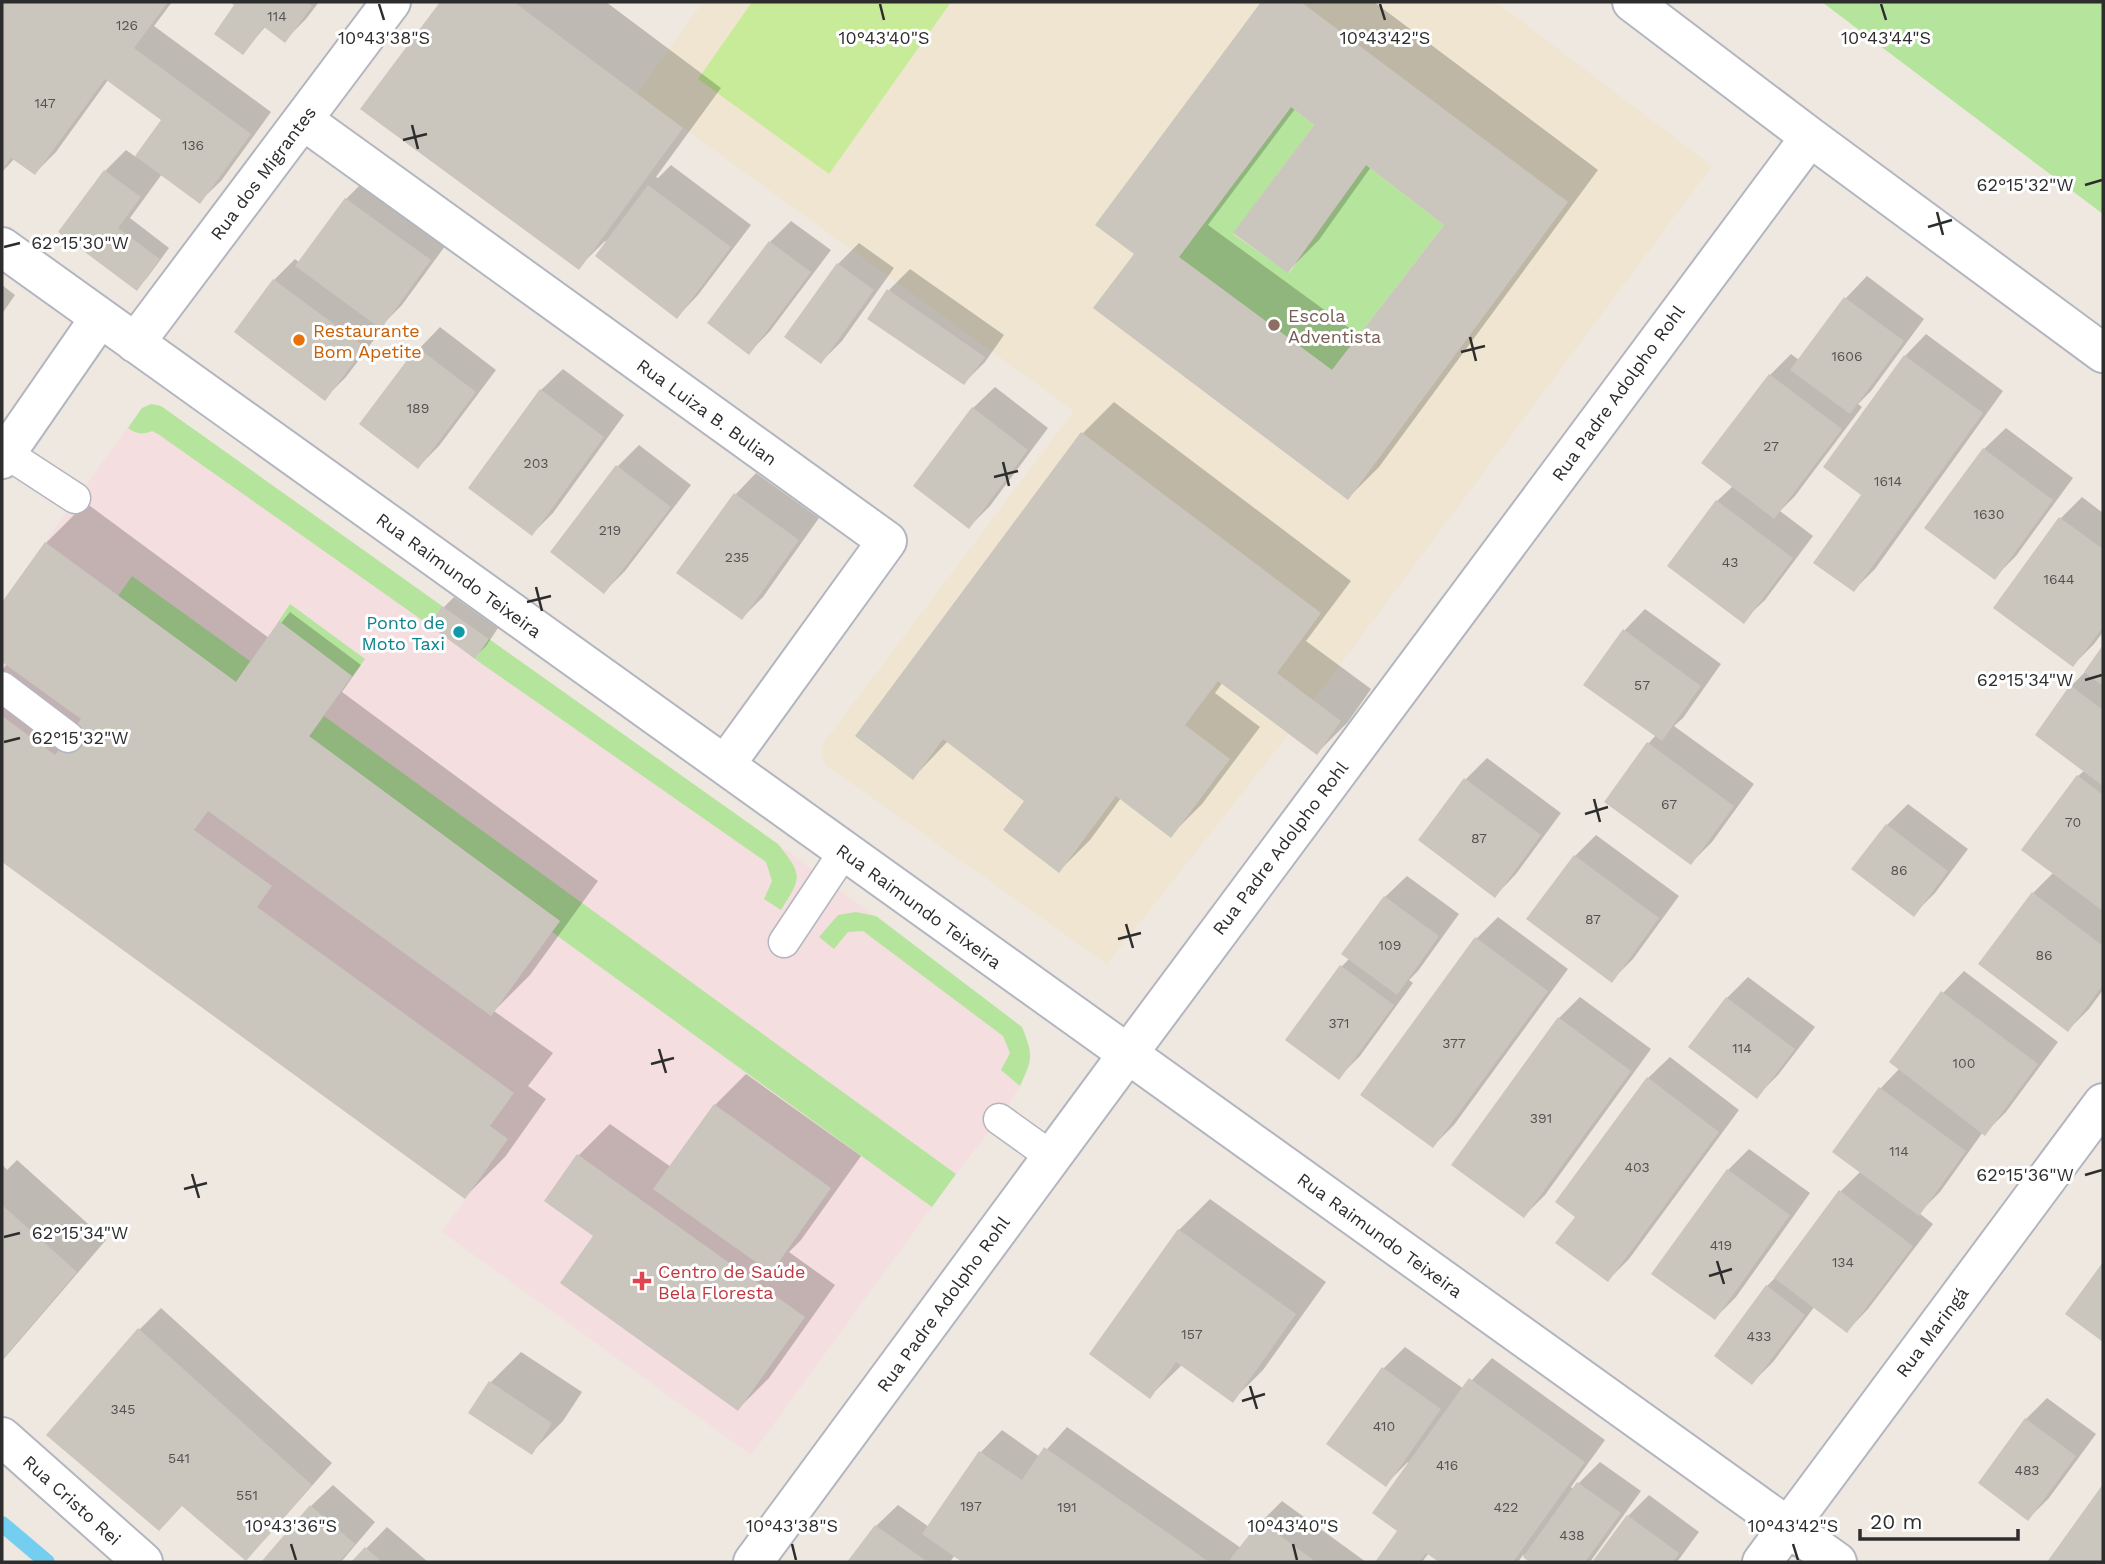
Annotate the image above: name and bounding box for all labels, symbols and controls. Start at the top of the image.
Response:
house number: 114 [267,8,287,24]
house number: 126 [116,17,138,33]
text: 10°43'38"S [338,27,430,48]
text: 10°43'40"S [838,27,930,48]
text: 10°43'42"S [1340,27,1430,48]
text: 10°43'44"S [1841,27,1931,48]
house number: 147 [34,95,56,111]
street label: Rua dos Migrantes [206,102,320,244]
house number: 136 [182,137,204,153]
text: 62°15'32"W [1977,174,2073,195]
text: 62°15'30"W [31,232,129,253]
street label: Rua Padre Adolpho Rohl [1547,301,1689,485]
place label: Escola Adventista [1288,305,1381,347]
marker: Escola Adventista [1266,317,1282,333]
place label: Restaurante Bom Apetite [313,320,422,362]
marker: Restaurante Bom Apetite [291,332,307,348]
house number: 1606 [1831,348,1863,364]
street label: Rua Luiza B. Bulian [633,354,781,470]
house number: 189 [407,400,429,416]
house number: 27 [1763,438,1779,454]
house number: 203 [524,455,548,471]
house number: 1614 [1874,473,1902,489]
house number: 1630 [1974,506,2004,522]
street label: Rua Raimundo Teixeira [372,508,546,642]
house number: 219 [599,522,621,538]
house number: 235 [725,549,749,565]
house number: 43 [1722,554,1738,570]
house number: 1644 [2043,571,2075,587]
place label: Ponto de Moto Taxi [362,612,445,654]
marker: Ponto de Moto Taxi [451,624,467,640]
text: 62°15'34"W [1977,669,2073,690]
house number: 57 [1634,677,1650,693]
text: 62°15'32"W [32,727,128,748]
street label: Rua Padre Adolpho Rohl [1208,757,1352,939]
house number: 67 [1661,796,1677,812]
house number: 70 [2065,814,2081,830]
house number: 87 [1471,830,1487,846]
street label: Rua Raimundo Teixeira [832,839,1006,973]
house number: 86 [1890,862,1908,878]
house number: 87 [1585,911,1601,927]
house number: 109 [1379,937,1401,953]
house number: 86 [2035,947,2053,963]
house number: 371 [1329,1015,1349,1031]
house number: 377 [1442,1035,1466,1051]
house number: 114 [1732,1040,1752,1056]
house number: 100 [1953,1055,1975,1071]
house number: 391 [1530,1110,1552,1126]
house number: 114 [1889,1143,1909,1159]
house number: 403 [1624,1159,1650,1175]
text: 62°15'36"W [1976,1164,2074,1185]
street label: Rua Raimundo Teixeira [1293,1168,1467,1302]
street label: Rua Padre Adolpho Rohl [872,1212,1014,1396]
text: 62°15'34"W [32,1222,128,1243]
house number: 419 [1710,1237,1732,1253]
house number: 134 [1832,1254,1854,1270]
place label: Centro de Saúde Bela Floresta [658,1261,805,1303]
marker: Centro de Saúde Bela Floresta [632,1271,652,1291]
street label: Rua Maringá [1891,1283,1973,1381]
house number: 157 [1181,1326,1203,1342]
house number: 433 [1747,1328,1771,1344]
house number: 345 [111,1401,135,1417]
house number: 410 [1373,1418,1395,1434]
house number: 541 [168,1450,190,1466]
street label: Rua Cristo Rei [19,1451,125,1549]
house number: 416 [1436,1457,1458,1473]
house number: 483 [2014,1462,2040,1478]
house number: 551 [236,1487,258,1503]
house number: 197 [960,1498,982,1514]
scale bar [1860,1498,2018,1542]
house number: 191 [1057,1499,1077,1515]
house number: 422 [1494,1499,1518,1515]
text: 20 m [1870,1509,1922,1534]
text: 10°43'36"S [245,1515,337,1536]
text: 10°43'38"S [746,1515,838,1536]
text: 10°43'40"S [1247,1515,1339,1536]
text: 10°43'42"S [1748,1515,1838,1536]
house number: 438 [1559,1527,1585,1543]

